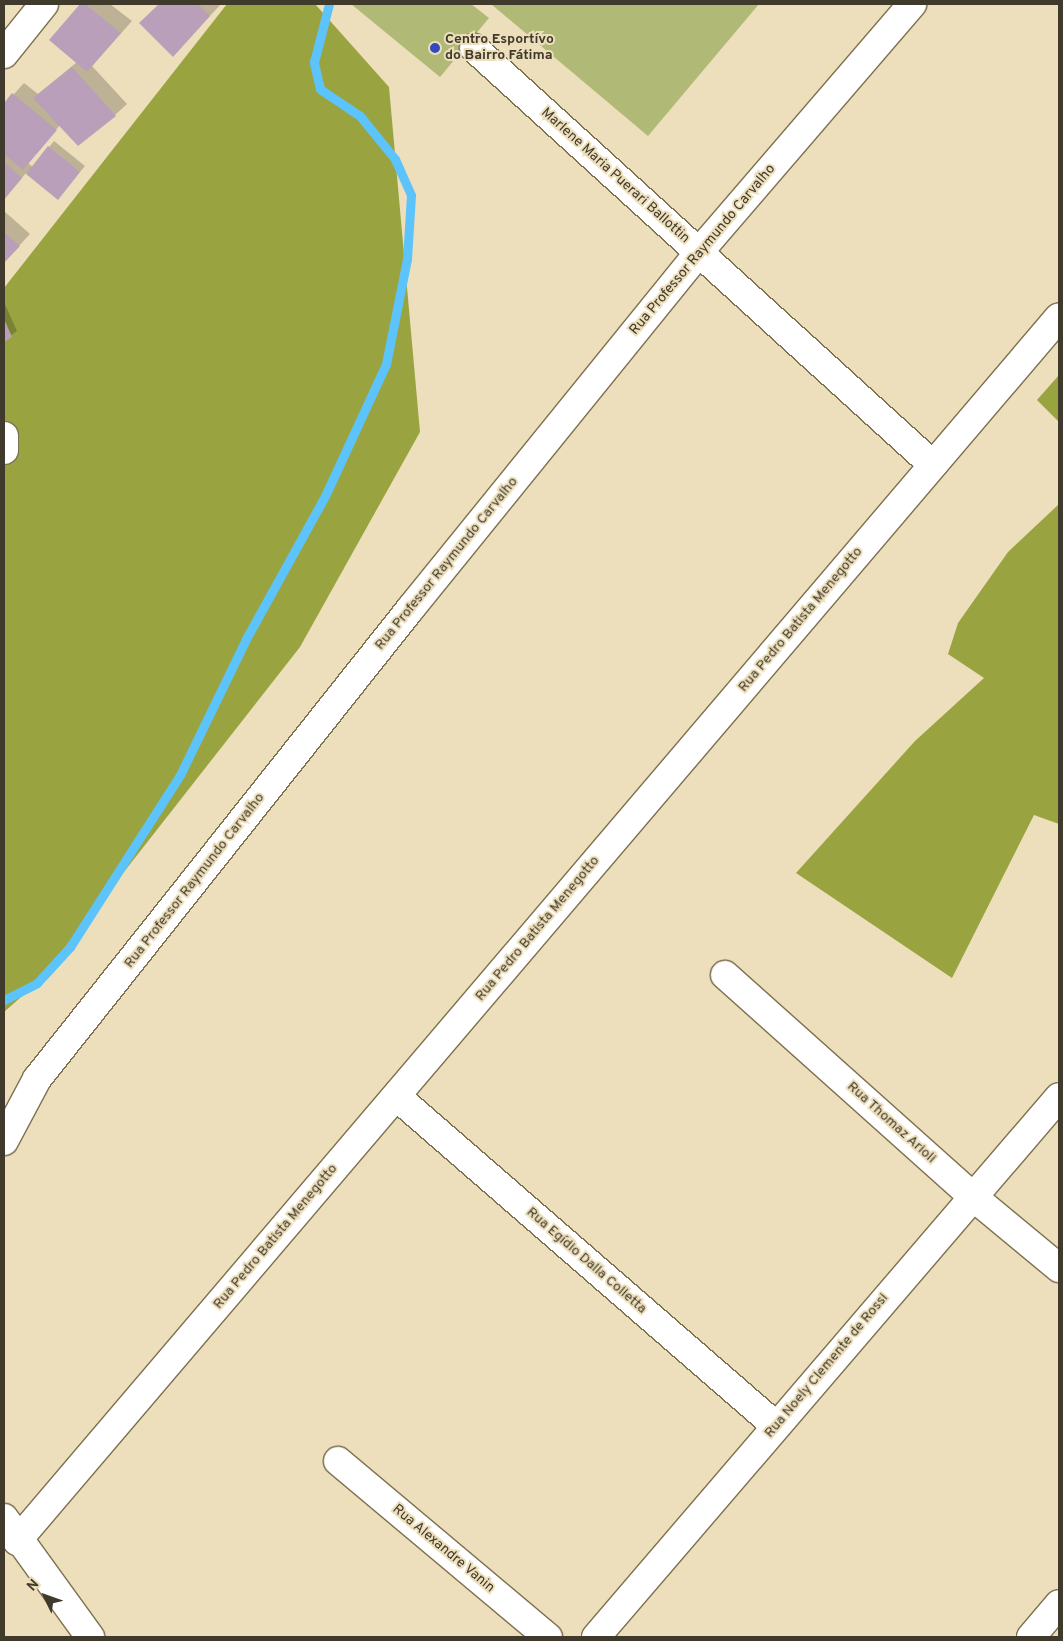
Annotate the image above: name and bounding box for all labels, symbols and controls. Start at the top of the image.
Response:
place label: Centro Esportívo do Bairro Fátima [445,32,554,64]
marker: Centro Esportívo do Bairro Fátima [429,42,441,54]
street label: Marlene Maria Puerari Ballottin [537,105,693,247]
street label: Rua Professor Raymundo Carvalho [627,161,779,339]
street label: Rua Professor Raymundo Carvalho [372,474,522,654]
street label: Rua Pedro Batista Menegotto [735,544,867,696]
street label: Rua Professor Raymundo Carvalho [121,790,269,972]
street label: Rua Pedro Batista Menegotto [472,853,604,1005]
street label: Rua Thomaz Arioli [843,1078,939,1168]
street label: Rua Pedro Batista Menegotto [210,1161,342,1313]
street label: Rua Egídio Dalla Colletta [523,1204,649,1318]
street label: Rua Noely Clemente de Rossi [762,1290,892,1442]
street label: Rua Alexandre Vanin [388,1501,498,1597]
north arrow [20,1571,70,1621]
text: N [24,1576,43,1595]

